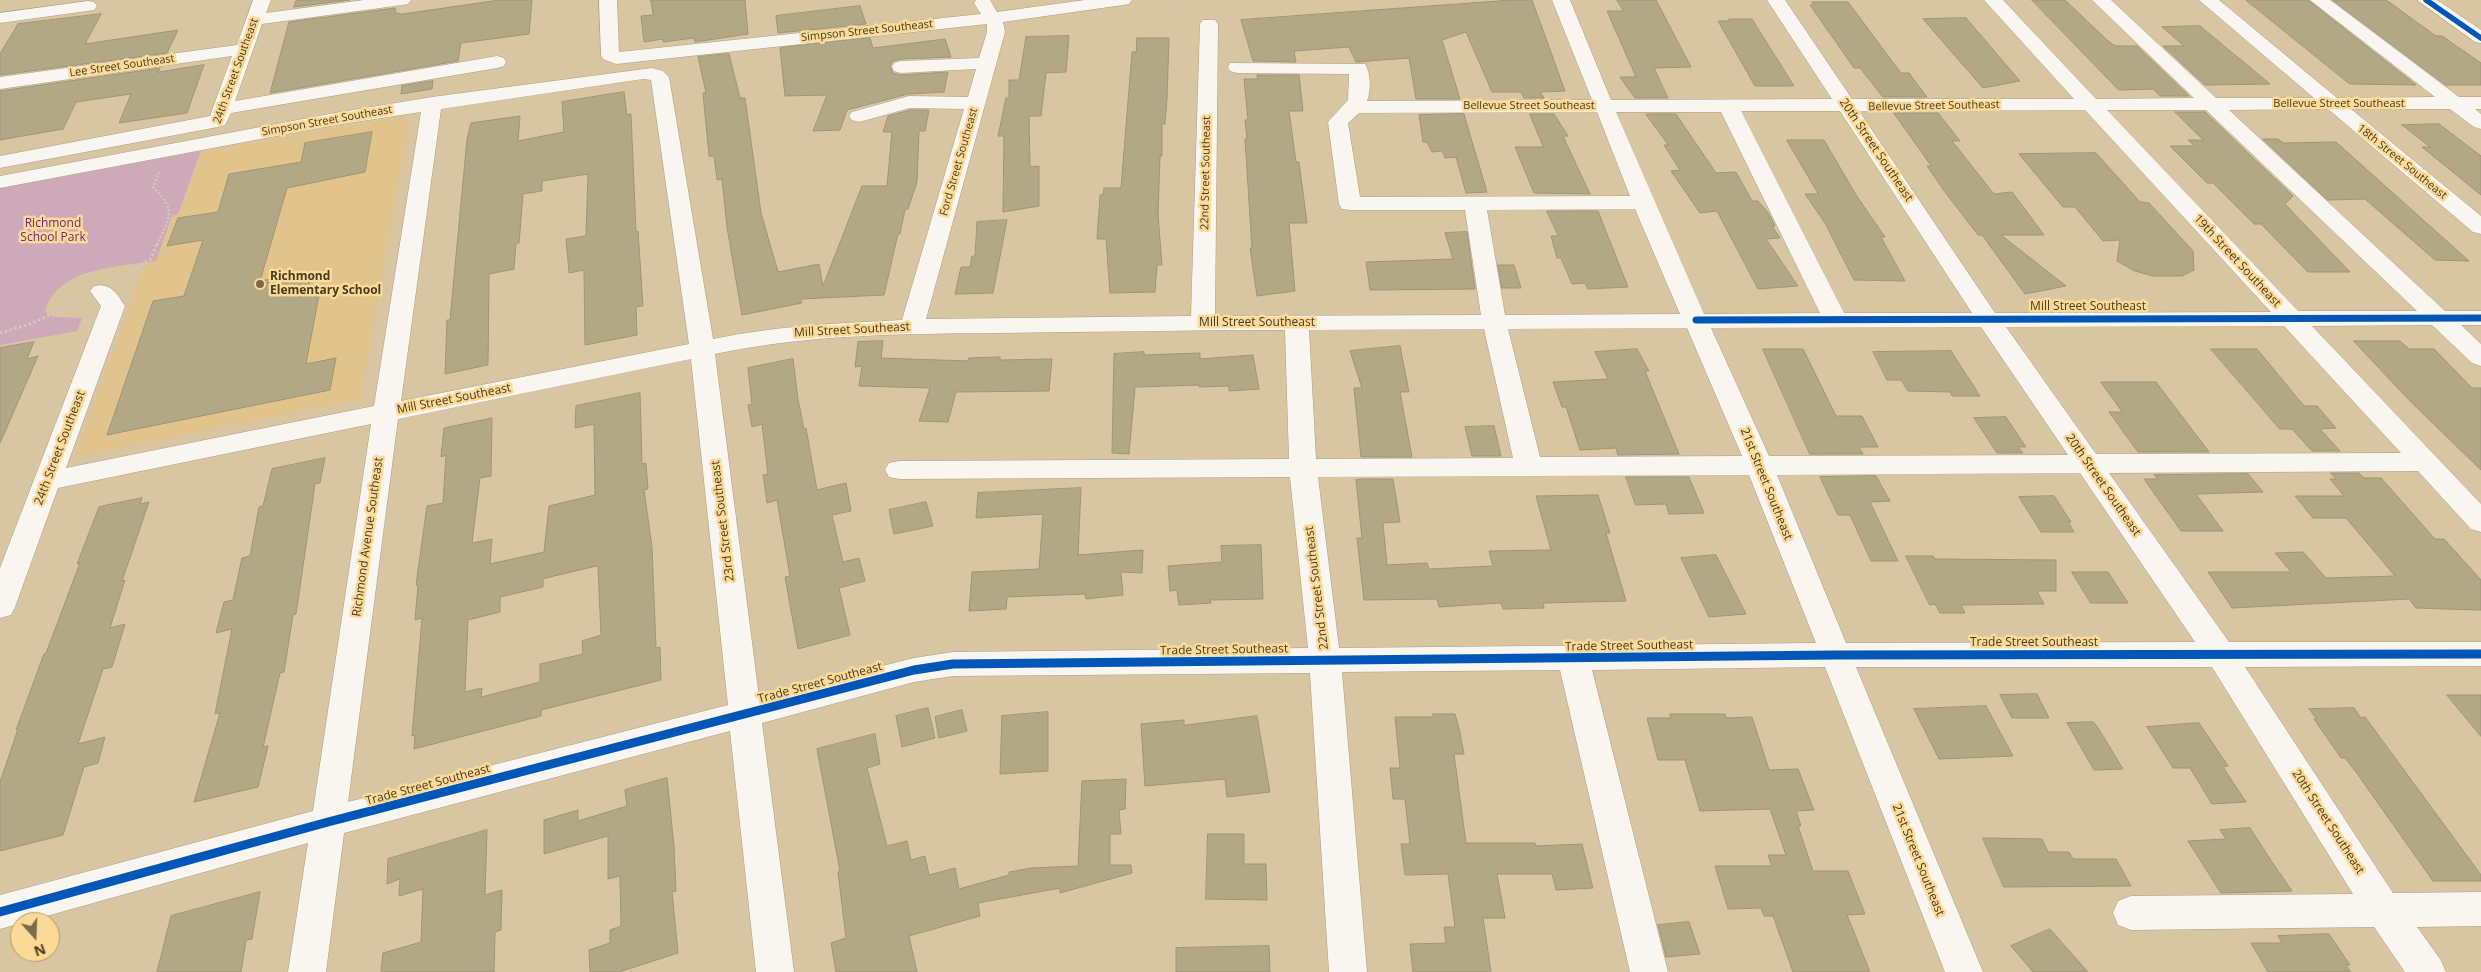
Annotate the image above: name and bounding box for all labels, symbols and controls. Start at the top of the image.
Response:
street label: 24th Street Southeast [211,16,261,126]
street label: Simpson Street Southeast [801,18,933,44]
street label: Lee Street Southeast [69,52,175,80]
street label: 20th Street Southeast [1836,96,1916,204]
street label: Bellevue Street Southeast [2273,97,2405,111]
street label: Bellevue Street Southeast [1868,98,2000,114]
street label: Bellevue Street Southeast [1463,99,1595,113]
street label: Simpson Street Southeast [261,103,393,139]
street label: Ford Street Southeast [937,107,981,217]
street label: 22nd Street Southeast [1198,116,1214,230]
street label: 18th Street Southeast [2355,122,2449,202]
street label: 19th Street Southeast [2190,212,2284,310]
park label: Richmond School Park [20,217,86,245]
place label: Richmond Elementary School [270,270,381,298]
marker: Richmond Elementary School [254,278,266,290]
street label: Mill Street Southeast [2030,300,2146,314]
street label: Mill Street Southeast [1199,316,1315,330]
street label: Mill Street Southeast [794,320,910,340]
street label: Mill Street Southeast [396,381,512,417]
street label: 24th Street Southeast [32,389,88,507]
street label: 21st Street Southeast [1737,426,1795,542]
street label: 20th Street Southeast [2062,431,2144,539]
street label: Richmond Avenue Southeast [350,456,386,618]
street label: 23rd Street Southeast [708,460,738,582]
street label: 22nd Street Southeast [1302,525,1332,651]
street label: Trade Street Southeast [1970,636,2098,650]
street label: Trade Street Southeast [1565,638,1693,654]
street label: Trade Street Southeast [1160,642,1288,658]
street label: Trade Street Southeast [756,659,884,707]
street label: Trade Street Southeast [364,761,492,809]
street label: 20th Street Southeast [2289,767,2367,877]
street label: 21st Street Southeast [1889,802,1947,918]
north arrow [10,912,60,962]
text: N [31,940,49,961]

